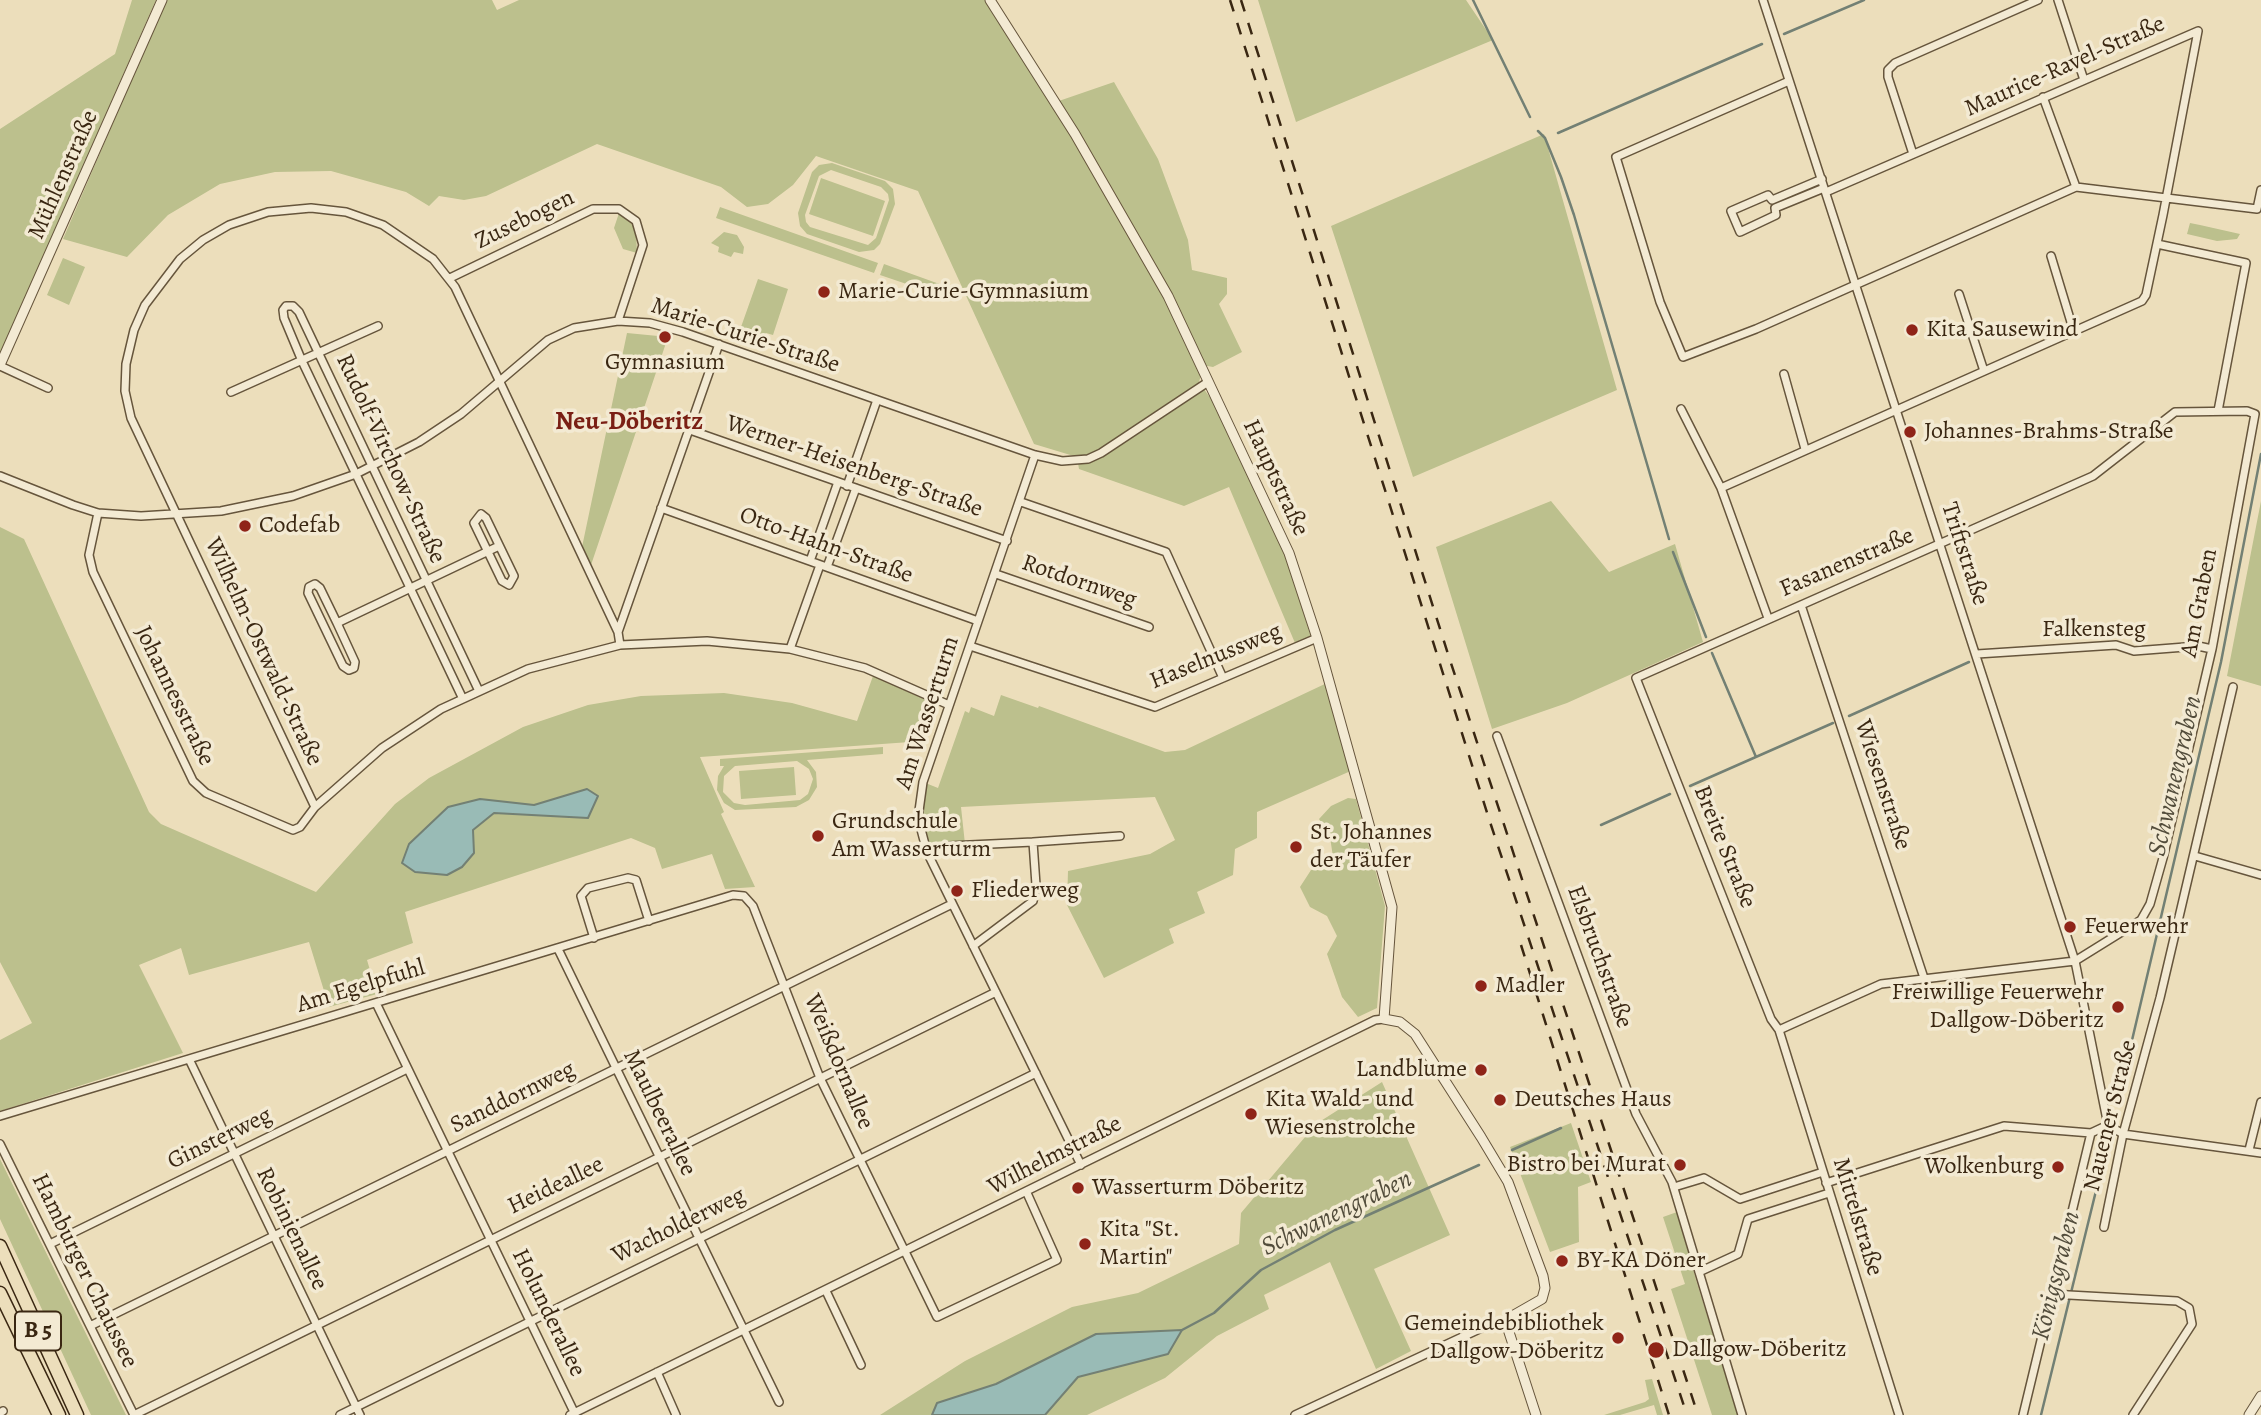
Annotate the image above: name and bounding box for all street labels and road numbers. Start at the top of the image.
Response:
street label: Maurice-Ravel-Straße [1961,10,2169,124]
street label: Mühlenstraße [23,106,105,244]
street label: Zusebogen [471,184,579,256]
street label: Marie-Curie-Straße [647,292,843,380]
street label: Rudolf-Virchow-Straße [329,350,451,568]
street label: Werner-Heisenberg-Straße [722,410,986,524]
street label: Hauptstraße [1236,415,1314,541]
street label: Triftstraße [1934,499,1994,609]
street label: Otto-Hahn-Straße [735,501,917,591]
street label: Fasanenstraße [1776,522,1918,604]
street label: Wilhelm-Ostwald-Straße [198,534,328,770]
street label: Am Graben [2175,546,2225,660]
street label: Rotdornweg [1018,549,1140,615]
street label: Falkensteg [2042,616,2146,644]
street label: Haselnussweg [1146,618,1286,696]
street label: Johannesstraße [128,621,220,771]
street label: Am Wasserturm [890,633,966,793]
street label: Wiesenstraße [1847,716,1917,854]
street label: Breite Straße [1686,781,1762,913]
street label: Elsbruchstraße [1560,882,1638,1032]
street label: Am Egelpfuhl [294,954,428,1020]
street label: Weißdornallee [797,990,879,1134]
street label: Nauener Straße [2078,1037,2144,1195]
street label: Maulbeerallee [616,1045,702,1181]
street label: Sanddornweg [446,1055,580,1141]
street label: Ginsterweg [163,1101,277,1177]
street label: Wilhelmstraße [983,1110,1127,1202]
street label: Heideallee [503,1150,609,1222]
street label: Mittelstraße [1825,1154,1889,1280]
street label: Robinienallee [249,1163,333,1295]
street label: Hamburger Chaussee [24,1169,144,1373]
street label: Wacholderweg [608,1181,750,1271]
street label: Holunderallee [505,1244,591,1382]
road number: B 5 [15,1312,61,1350]

